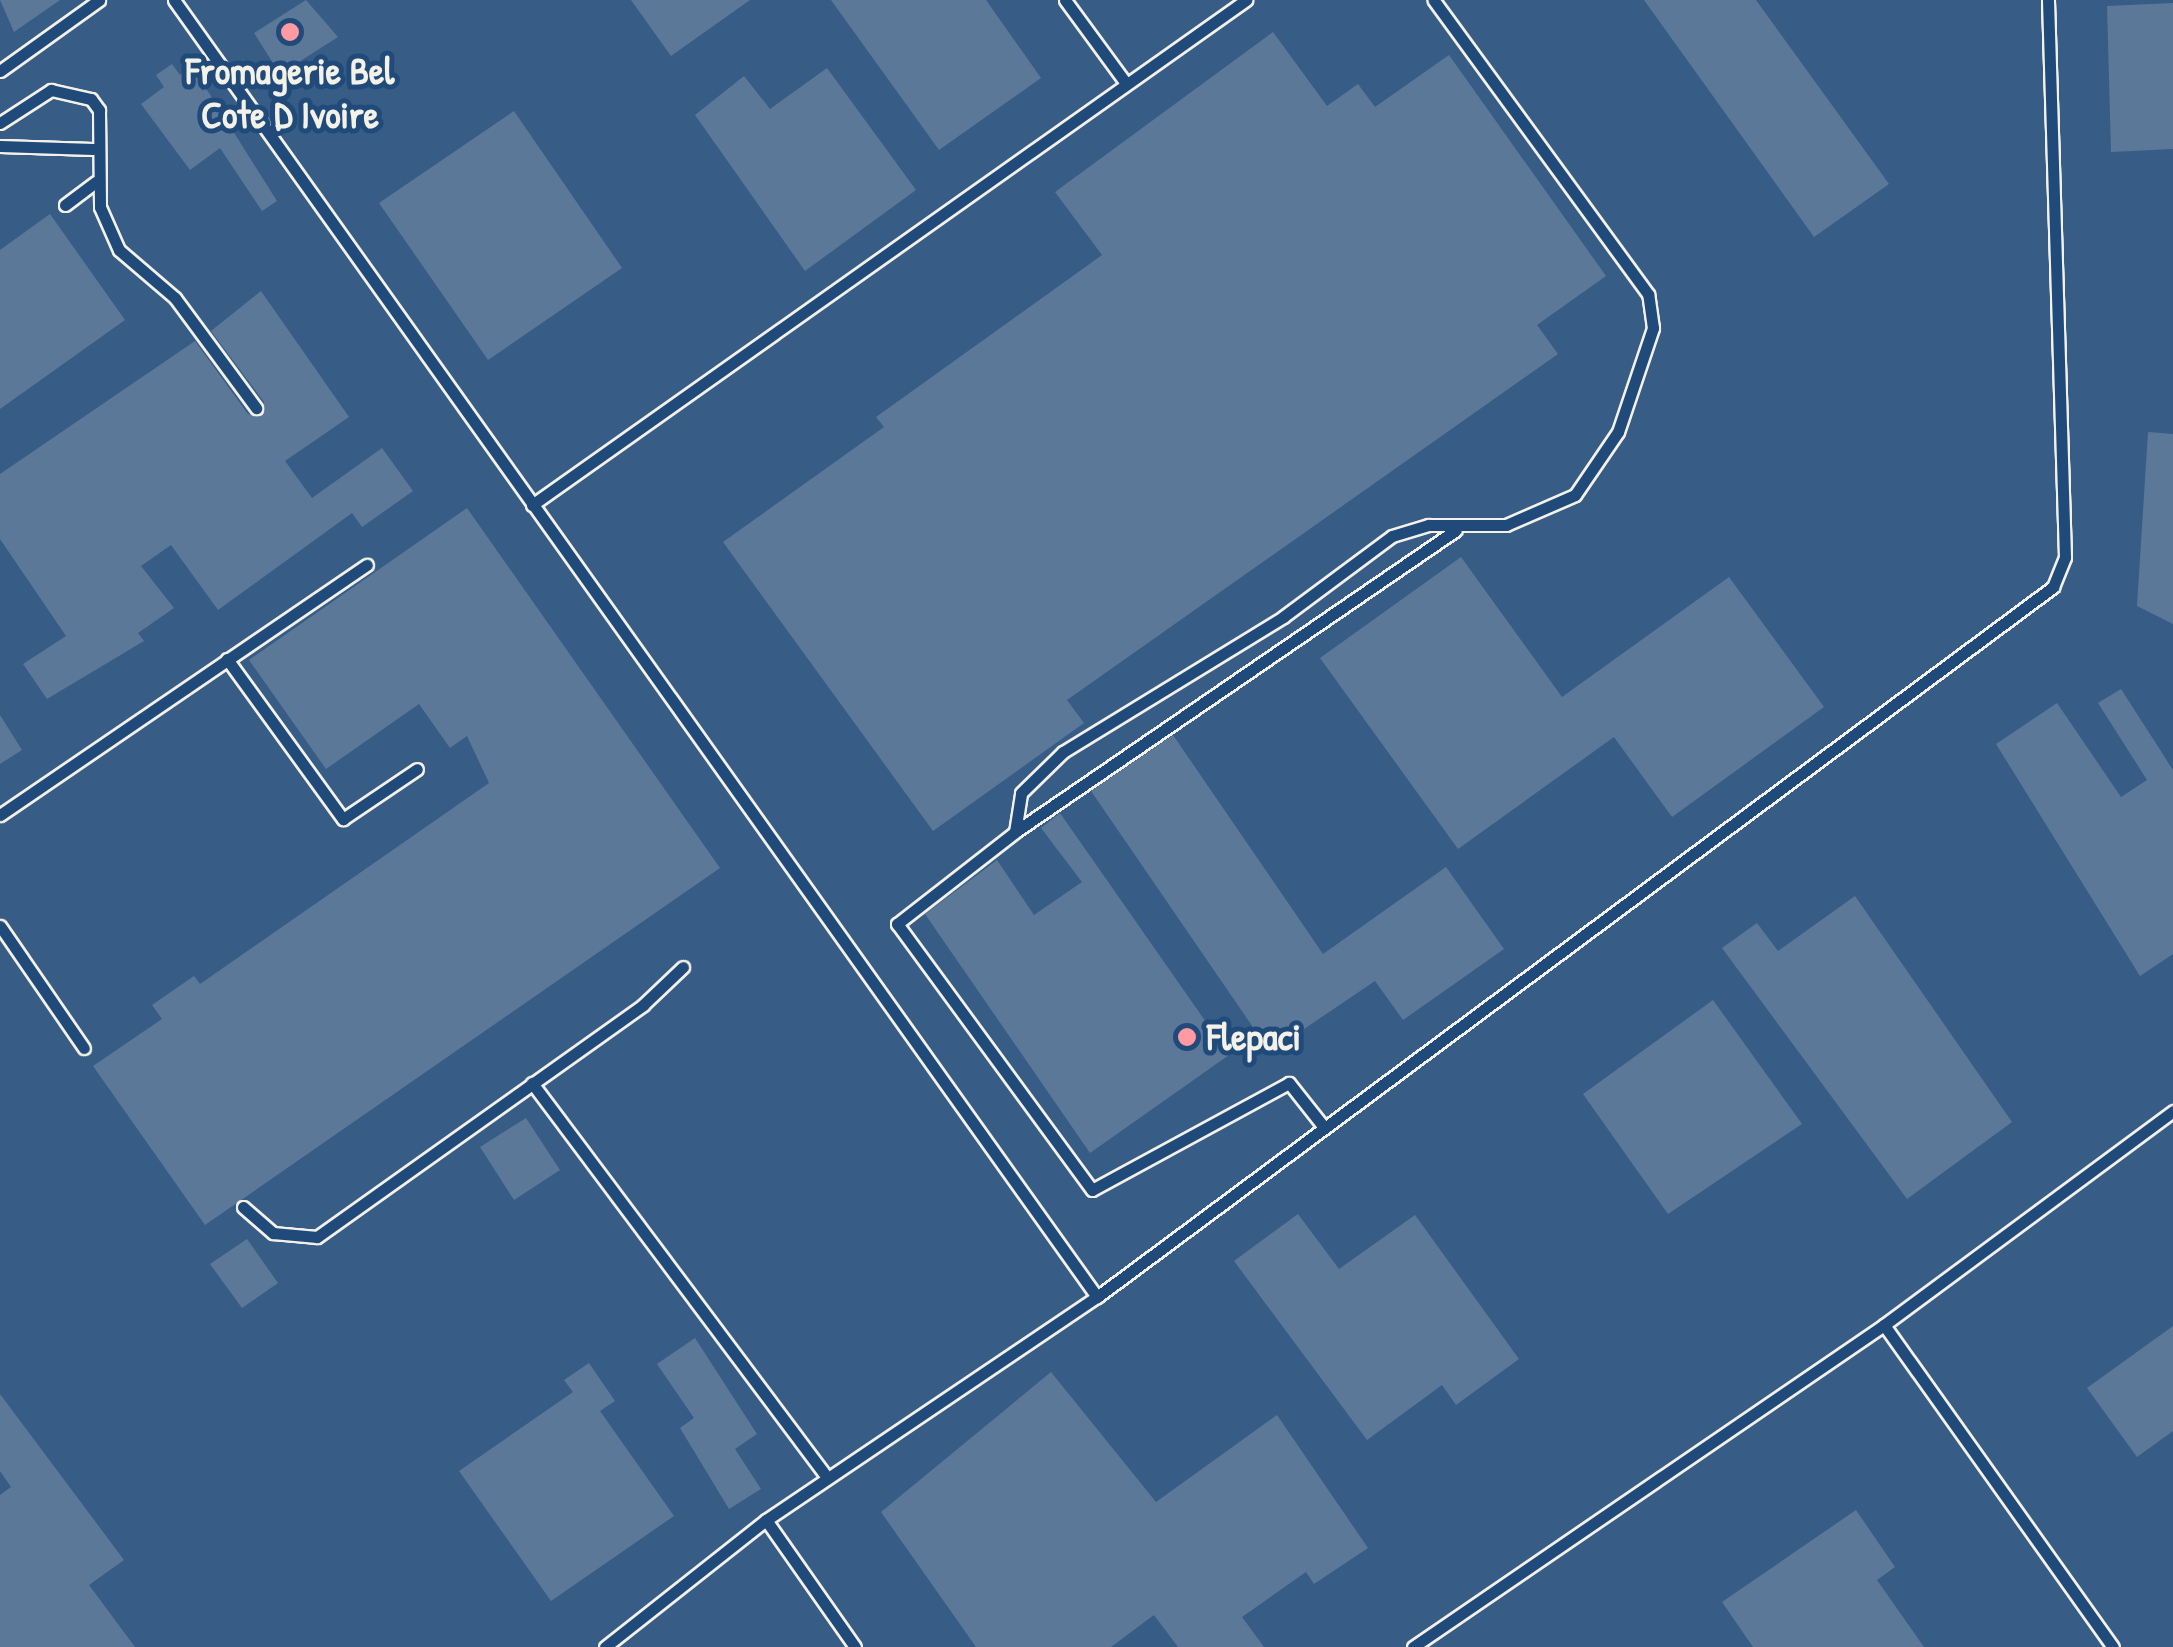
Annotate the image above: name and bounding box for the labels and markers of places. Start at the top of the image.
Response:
marker: Fromagerie Bel Cote D Ivoire [279,21,301,43]
place label: Fromagerie Bel Cote D Ivoire [186,48,394,137]
place label: Flepaci [1207,1014,1301,1060]
marker: Flepaci [1176,1026,1198,1048]

